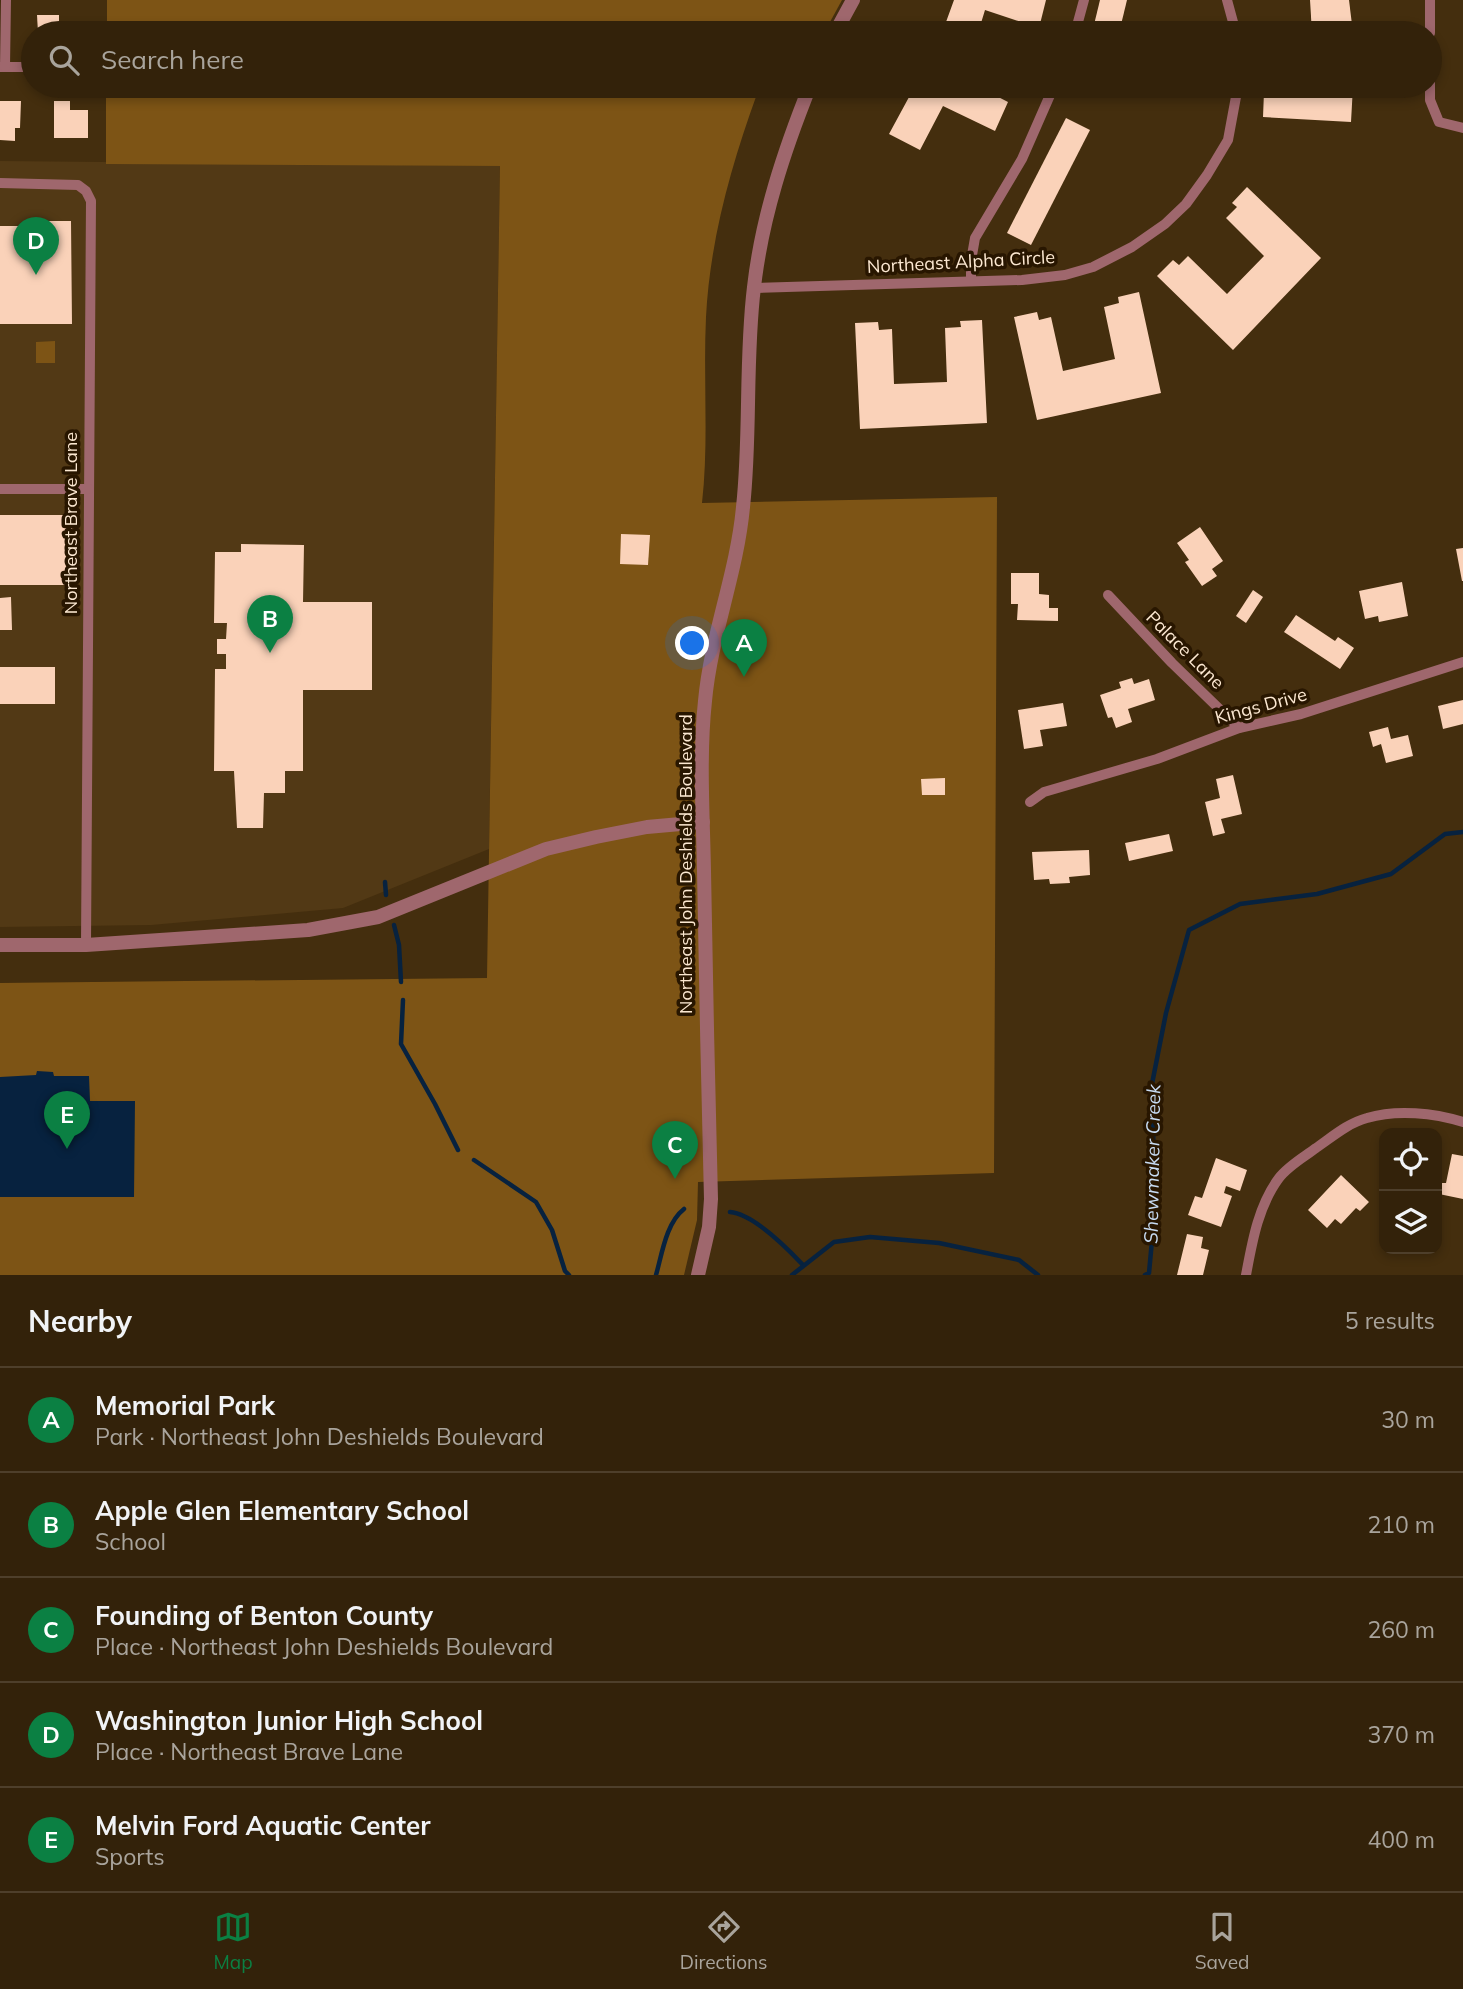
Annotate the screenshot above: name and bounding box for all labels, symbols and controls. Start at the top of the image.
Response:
search box [21,21,1442,98]
icon: search [45,41,83,79]
text: Search here [101,43,244,76]
pin: D [13,217,59,275]
street label: Northeast Alpha Circle [866,245,1056,278]
street label: Northeast Brave Lane [59,432,82,614]
pin: B [247,595,293,653]
street label: Palace Lane [1141,606,1229,694]
pin: A [721,619,767,677]
your location [675,626,709,660]
street label: Kings Drive [1212,682,1309,729]
street label: Northeast John Deshields Boulevard [674,714,697,1014]
water label: Shewmaker Creek [1139,1083,1165,1244]
pin: E [44,1091,90,1149]
pin: C [652,1121,698,1179]
map controls [1379,1128,1442,1254]
button: locate [1379,1128,1442,1191]
button: layers [1379,1191,1442,1254]
text: Nearby [28,1302,132,1340]
text: 5 results [1345,1306,1435,1335]
text: Memorial Park [95,1389,275,1422]
text: A [42,1405,60,1434]
text: 30 m [1381,1405,1435,1434]
text: Park · Northeast John Deshields Boulevard [95,1422,544,1451]
text: Apple Glen Elementary School [95,1494,469,1527]
text: B [43,1510,59,1539]
text: 210 m [1367,1510,1435,1539]
text: School [95,1527,166,1556]
text: Founding of Benton County [95,1599,433,1632]
text: C [43,1615,59,1644]
text: 260 m [1367,1615,1435,1644]
text: Place · Northeast John Deshields Boulevard [95,1632,553,1661]
text: Washington Junior High School [95,1704,483,1737]
text: D [42,1720,60,1749]
text: 370 m [1367,1720,1435,1749]
text: Place · Northeast Brave Lane [95,1737,403,1766]
text: Melvin Ford Aquatic Center [95,1809,430,1842]
text: E [44,1825,58,1854]
text: 400 m [1367,1825,1435,1854]
text: Sports [95,1842,165,1871]
tab: Map [214,1908,253,1974]
tab: Directions [680,1908,768,1974]
tab: Saved [1195,1908,1249,1974]

